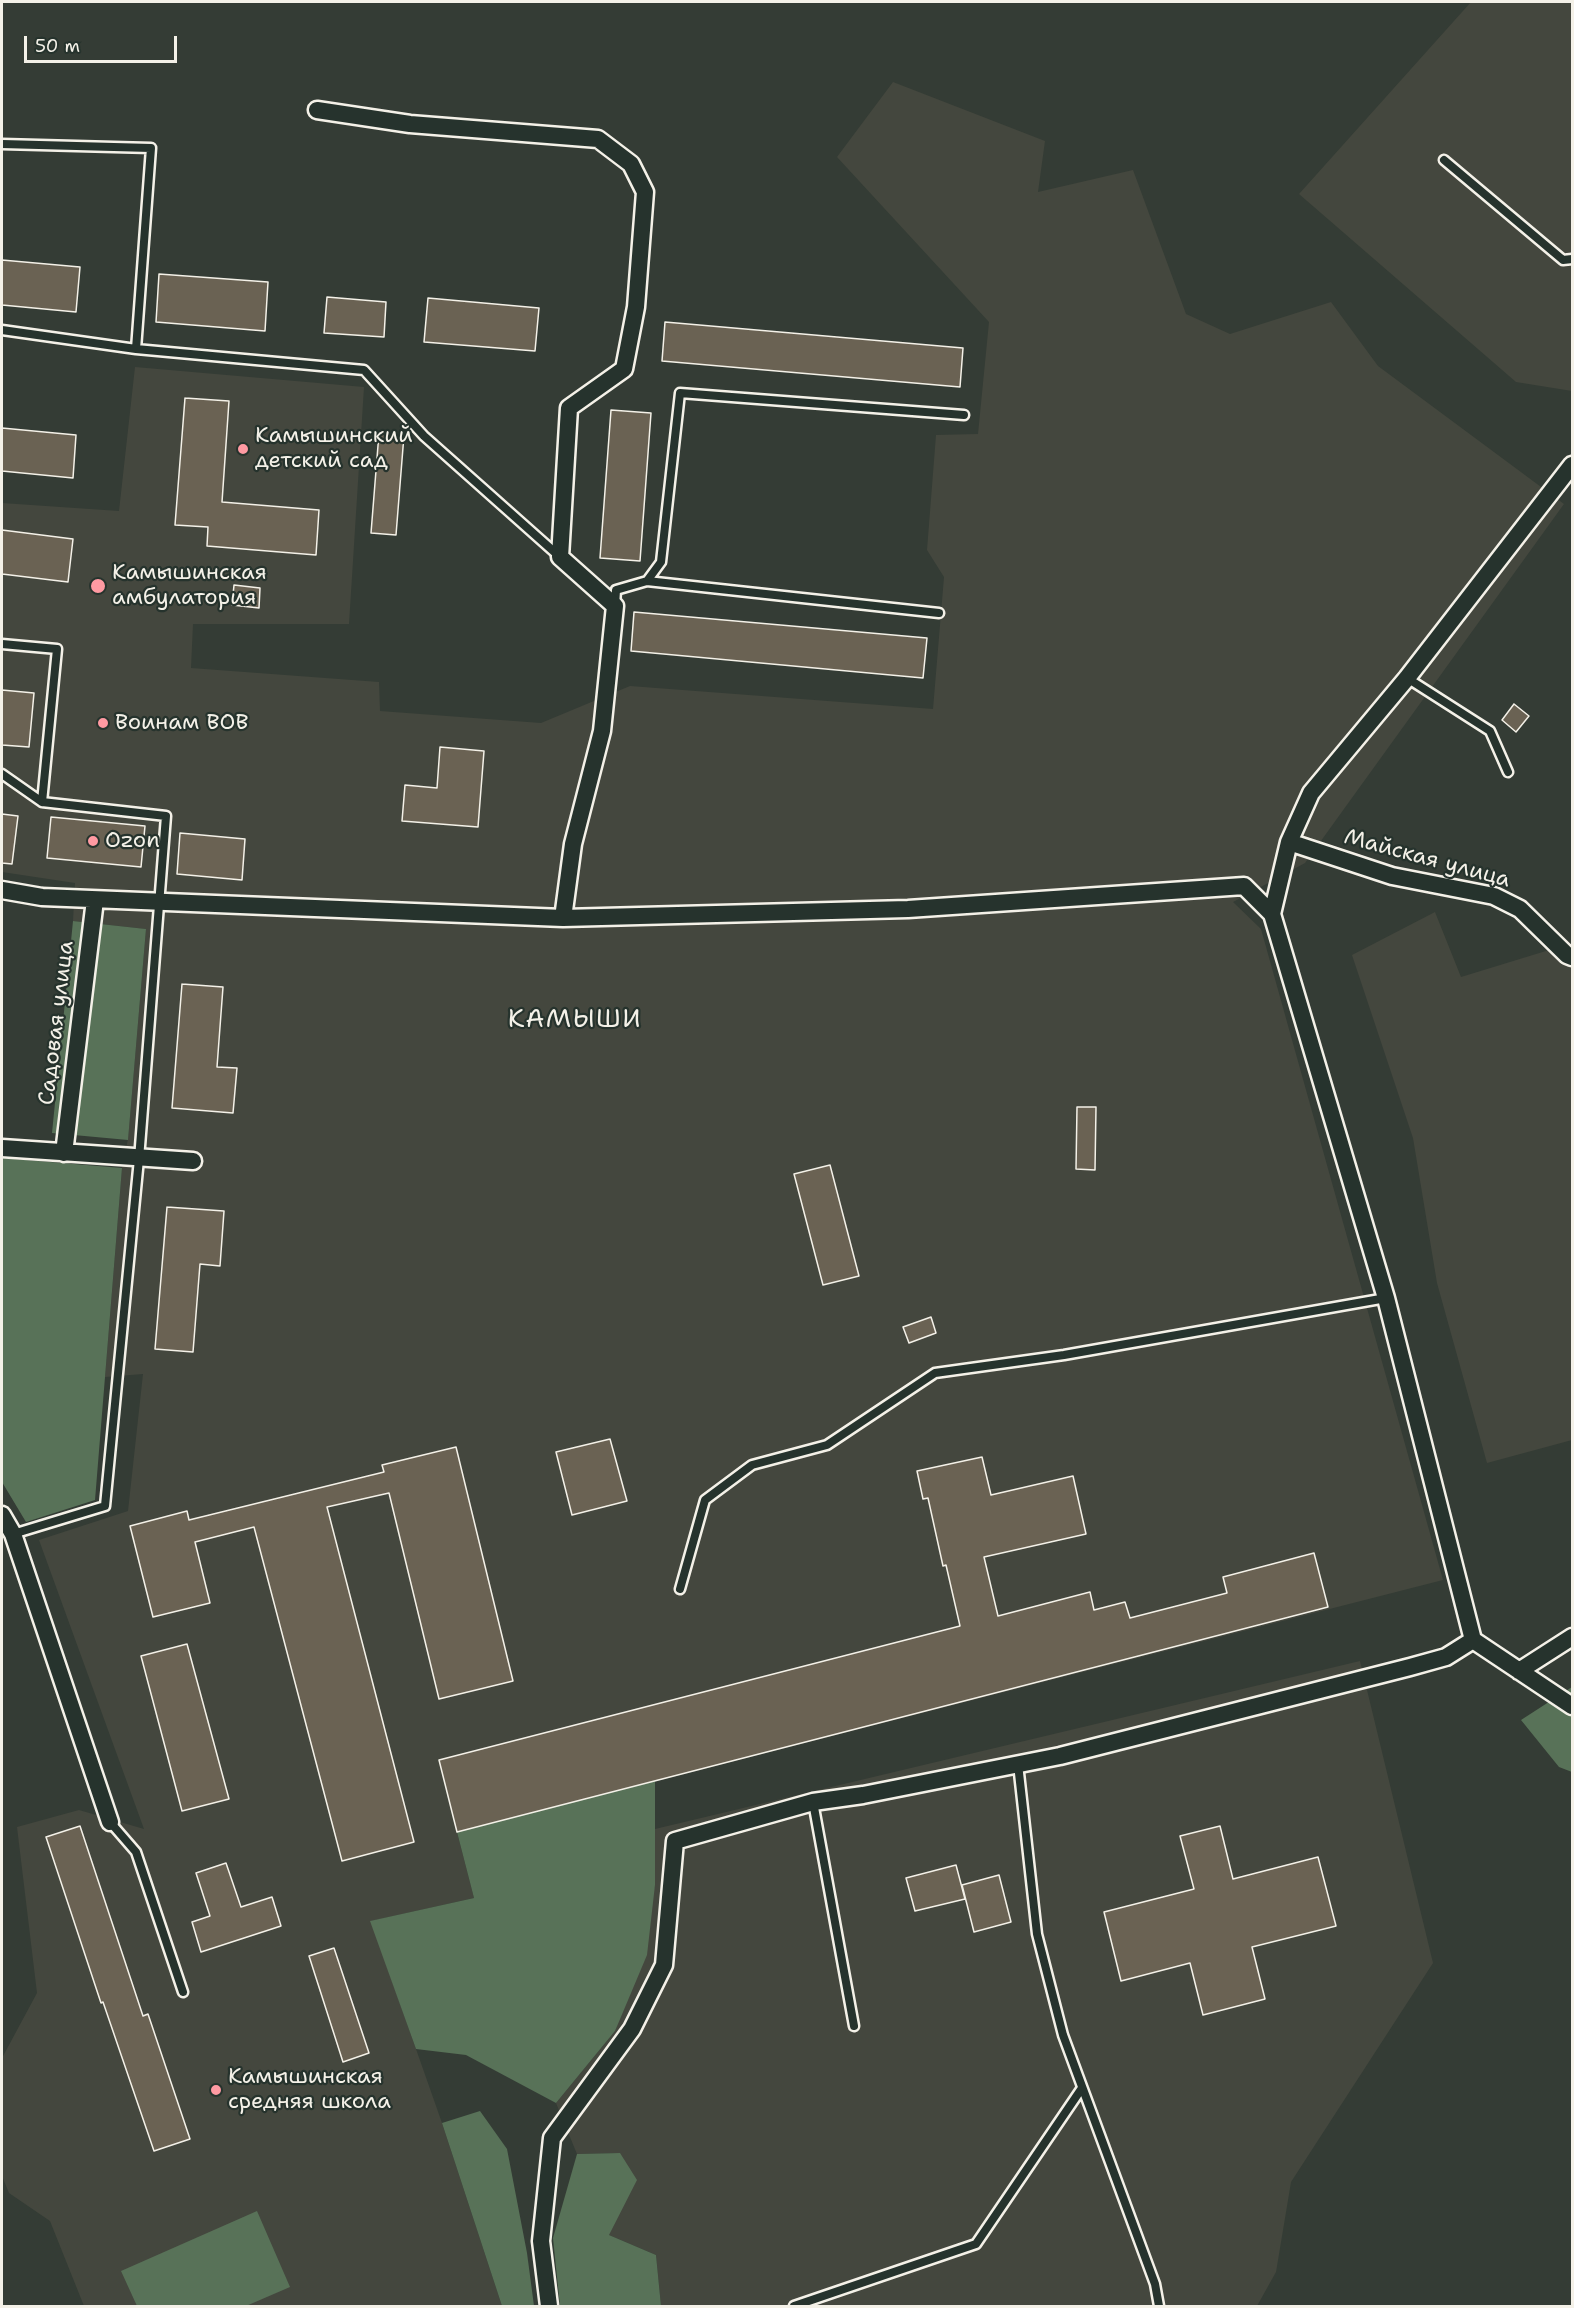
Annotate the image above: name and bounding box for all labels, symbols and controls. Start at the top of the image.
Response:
scale bar [27,24,180,62]
text: 50 m [35,34,80,58]
place label: Камышинский детский сад [255,423,413,475]
marker: Камышинский детский сад [236,442,250,456]
place label: Камышинская амбулатория [112,560,267,612]
marker: Камышинская амбулатория [89,577,107,595]
place label: Воинам ВОВ [115,710,248,736]
marker: Воинам ВОВ [96,716,110,730]
street label: Майская улица [1341,824,1513,894]
place label: Ozon [105,828,160,854]
marker: Ozon [86,834,100,848]
street label: Садовая улица [34,939,80,1107]
district label: КАМЫШИ [508,1004,642,1036]
place label: Камышинская средняя школа [228,2064,391,2116]
marker: Камышинская средняя школа [209,2083,223,2097]

